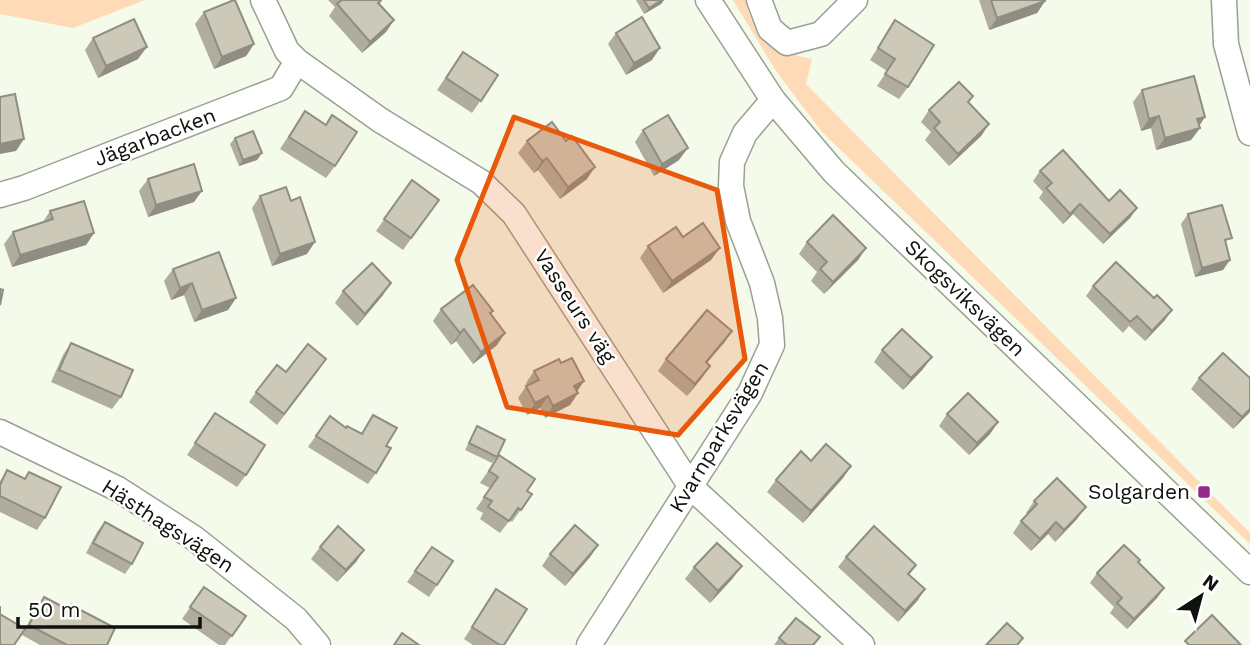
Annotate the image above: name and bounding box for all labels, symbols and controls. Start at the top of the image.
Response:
street label: Jägarbacken [90,102,219,171]
street label: Skogsviksvägen [900,234,1031,361]
street label: Vasseurs väg [529,244,622,368]
street label: Kvarnparksvägen [664,357,774,517]
street label: Hästhagsvägen [97,474,239,578]
place label: Solgarden [1088,479,1190,504]
marker: Solgarden [1196,484,1212,500]
north arrow [1166,561,1236,631]
text: N [1198,569,1223,596]
scale bar [18,586,200,630]
text: 50 m [28,597,80,622]

